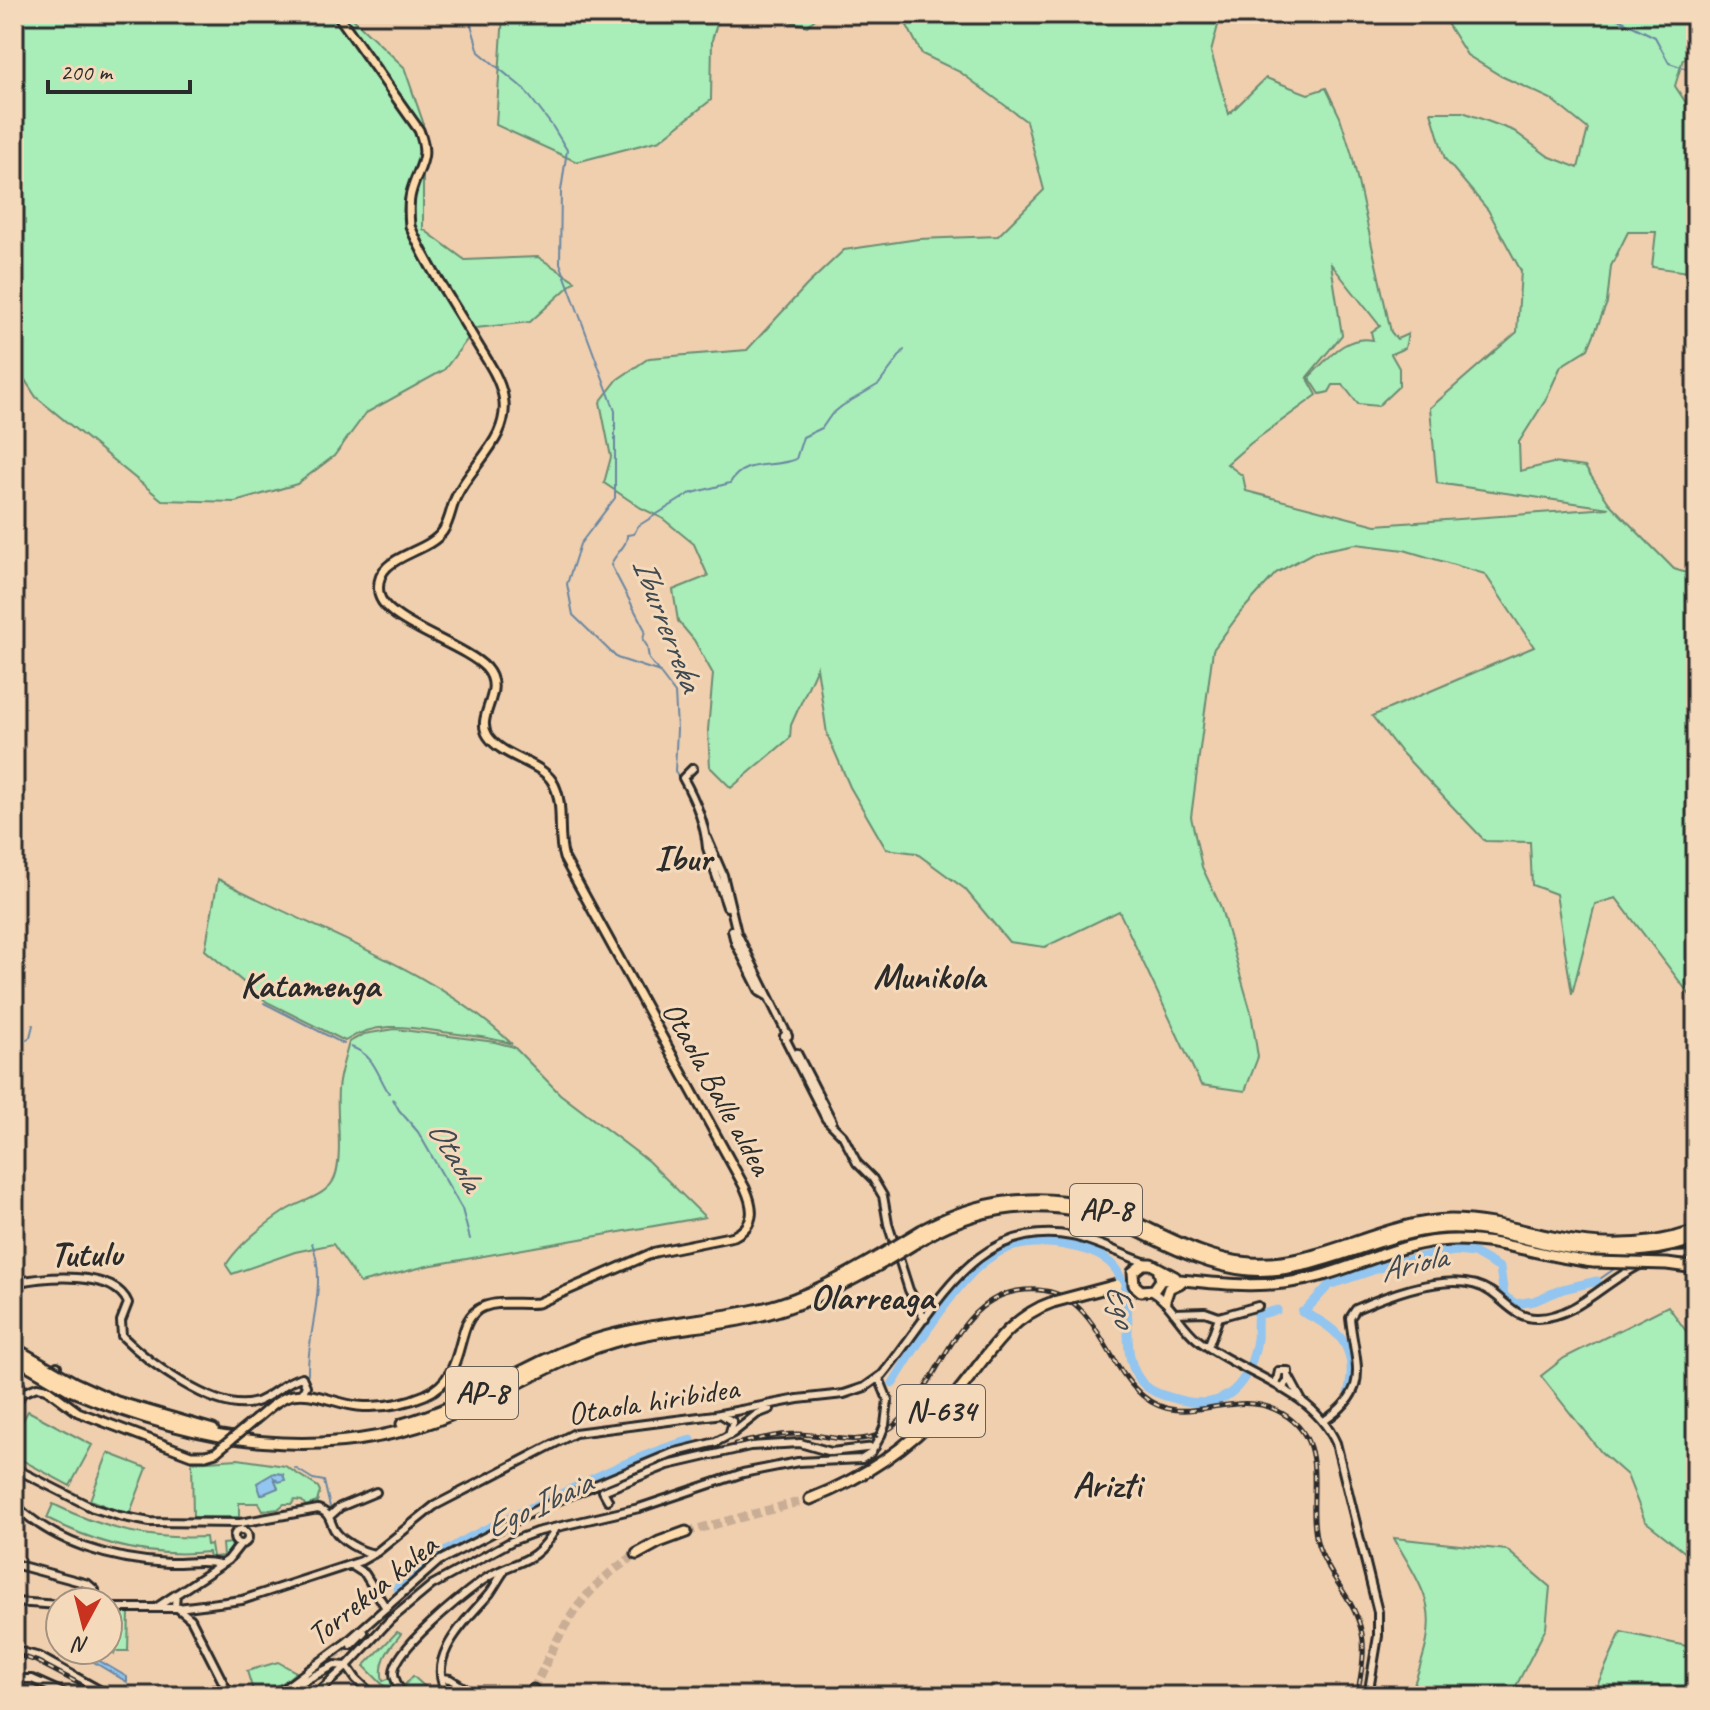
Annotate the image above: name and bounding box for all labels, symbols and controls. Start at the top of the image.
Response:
scale bar [48,44,190,94]
text: 200 m [60,57,114,87]
water label: Iburrerreka [623,551,714,700]
district label: Ibur [655,835,716,881]
district label: Munikola [873,953,988,999]
district label: Katamenga [240,962,383,1008]
street label: Otaola Balle aldea [652,994,783,1184]
water label: Otaola [418,1112,496,1202]
road number: AP-8 [1070,1184,1142,1236]
district label: Tutulu [50,1231,124,1277]
water label: Ariola [1375,1234,1455,1292]
district label: Olarreaga [810,1274,937,1320]
water label: Ego [1096,1280,1149,1335]
road number: AP-8 [446,1367,518,1419]
street label: Otaola hiribidea [565,1367,743,1435]
road number: N-634 [897,1385,985,1437]
water label: Ego Ibaia [477,1459,601,1547]
district label: Arizti [1073,1462,1145,1508]
street label: Torrekua kalea [298,1524,447,1655]
north arrow [44,1586,124,1666]
text: N [70,1630,90,1660]

